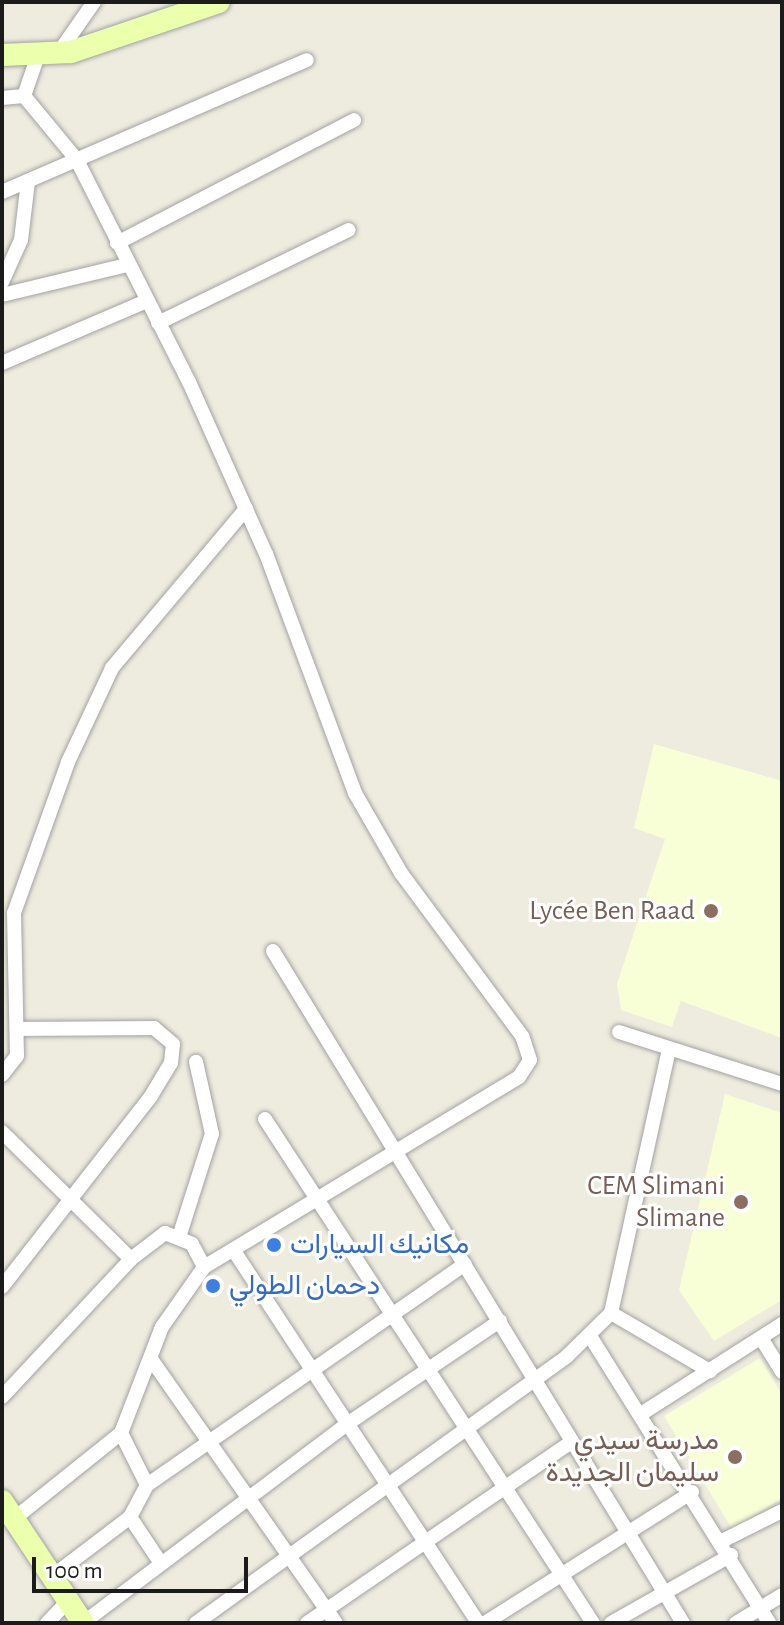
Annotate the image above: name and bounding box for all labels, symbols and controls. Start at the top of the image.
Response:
place label: Lycée Ben Raad [529,894,695,928]
marker: Lycée Ben Raad [702,902,720,920]
place label: CEM Slimani Slimane [587,1169,725,1235]
marker: CEM Slimani Slimane [732,1193,750,1211]
place label: مكانيك السيارات [290,1228,469,1262]
marker: مكانيك السيارات [265,1236,283,1254]
place label: دحمان الطولي [229,1269,380,1303]
marker: دحمان الطولي [204,1277,222,1295]
place label: مدرسة سيدي سليمان الجديدة [546,1424,719,1490]
marker: مدرسة سيدي سليمان الجديدة [726,1448,744,1466]
scale bar [36,1541,252,1591]
text: 100 m [46,1559,103,1583]

